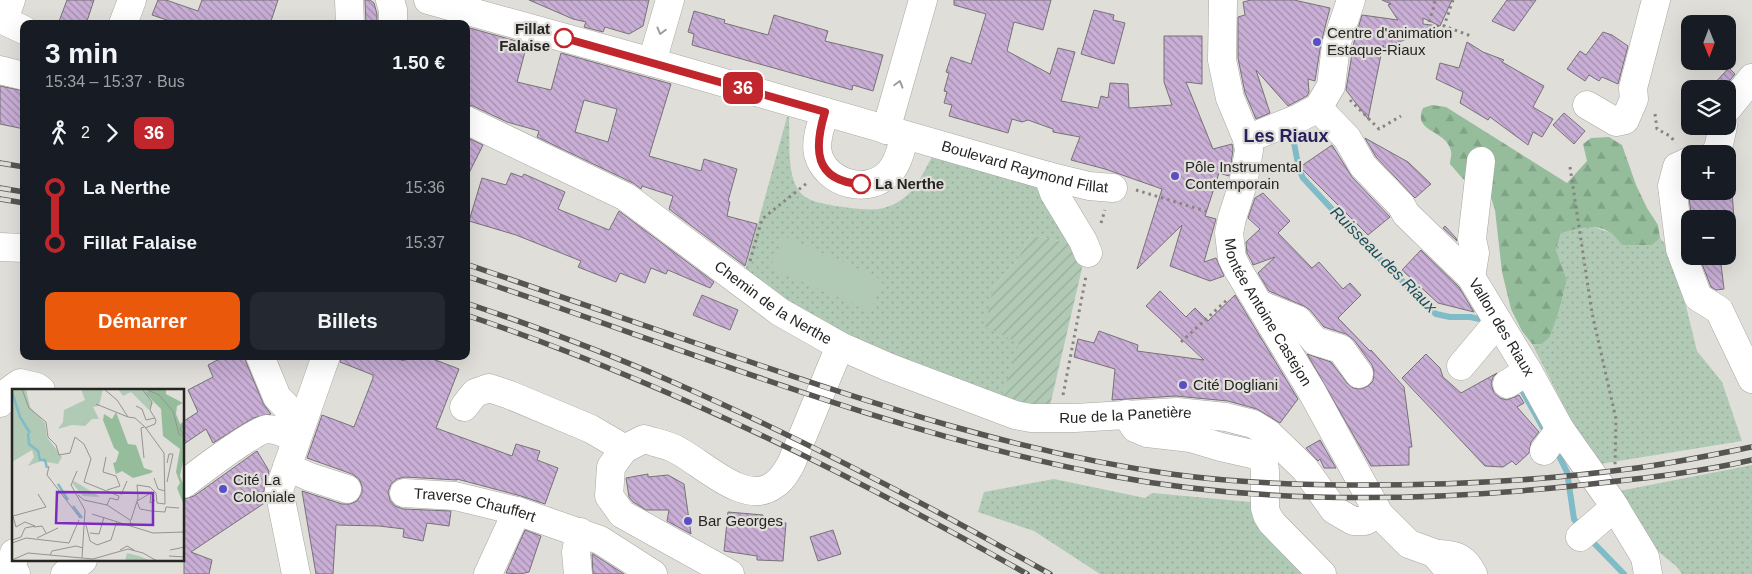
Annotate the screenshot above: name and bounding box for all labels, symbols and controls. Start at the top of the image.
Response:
north arrow [1681,15,1736,70]
map controls [1681,15,1736,265]
place label: Fillat Falaise [499,20,550,54]
place label: Centre d'animation Estaque-Riaux [1327,24,1452,58]
one-way arrow [656,27,667,36]
marker: Fillat Falaise [554,28,574,48]
marker: Centre d'animation Estaque-Riaux [1311,36,1323,48]
text: 3 min [45,38,118,69]
text: 1.50 € [392,52,445,73]
line badge: 36 [720,72,766,104]
text: 15:34 – 15:37 · Bus [45,73,185,90]
text: 36 [733,78,753,98]
one-way arrow [894,80,904,88]
button: layers [1681,80,1736,135]
icon: walk [45,119,73,147]
icon: forward [98,119,126,147]
text: 36 [144,123,164,143]
text: 2 [81,124,90,141]
district label: Les Riaux [1243,126,1329,146]
street label: Boulevard Raymond Fillat [940,137,1110,196]
button: + [1681,145,1736,200]
place label: Pôle Instrumental Contemporain [1185,158,1302,192]
marker: Pôle Instrumental Contemporain [1169,170,1181,182]
marker: La Nerthe [851,174,871,194]
place label: La Nerthe [875,175,944,192]
text: La Nerthe [83,177,171,198]
text: 15:36 [405,179,445,196]
water label: Ruisseau des Riaux [1327,203,1441,316]
button: − [1681,210,1736,265]
text: Fillat Falaise [83,232,197,253]
text: 15:37 [405,234,445,251]
street label: Montée Antoine Castejon [1222,237,1315,389]
street label: Chemin de la Nerthe [711,257,835,348]
street label: Vallon des Riaux [1466,275,1538,379]
button: Démarrer [45,292,240,350]
button: Billets [250,292,445,350]
place label: Cité Dogliani [1193,376,1278,393]
marker: Cité Dogliani [1177,379,1189,391]
inset map [12,389,185,562]
street label: Rue de la Panetière [1059,403,1193,426]
place label: Cité La Coloniale [233,471,296,505]
marker: Cité La Coloniale [217,483,229,495]
street label: Traverse Chauffert [413,485,539,525]
place label: Bar Georges [698,512,783,529]
marker: Bar Georges [682,515,694,527]

